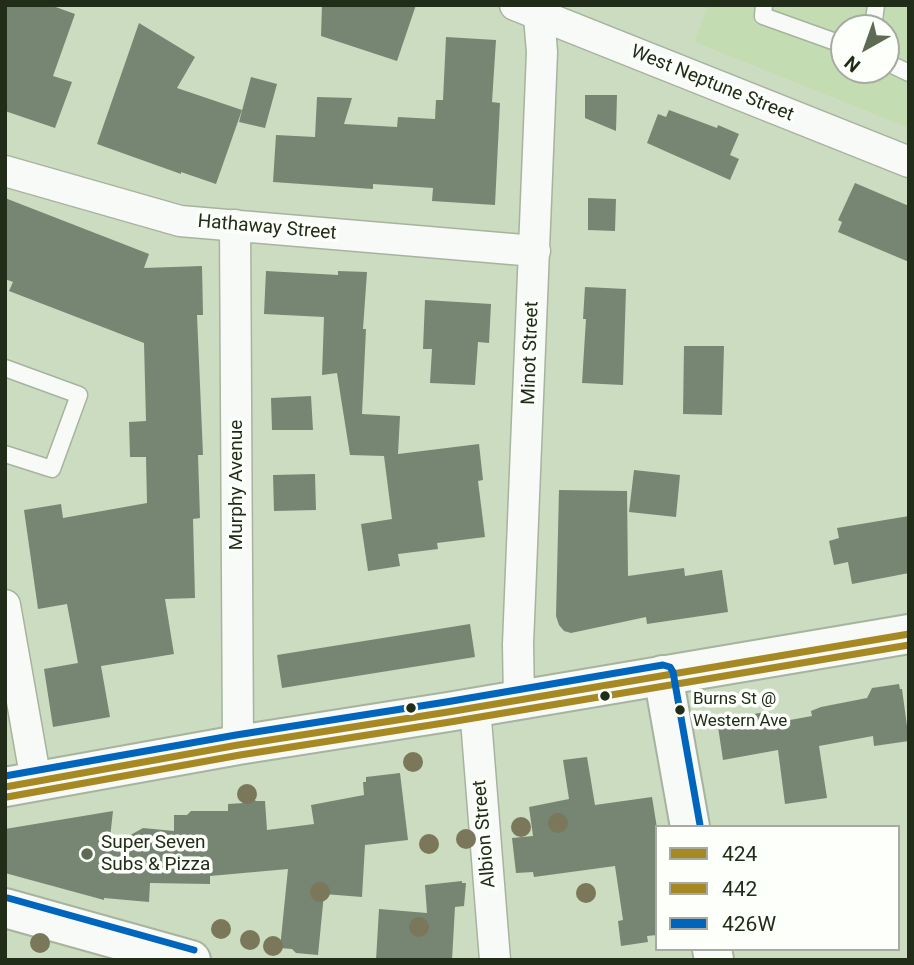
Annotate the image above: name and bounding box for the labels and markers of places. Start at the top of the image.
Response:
unlabelled marker [598,689,612,703]
place label: Burns St @ Western Ave [693,690,787,730]
unlabelled marker [404,701,418,715]
marker: Burns St @ Western Ave [673,703,687,717]
place label: Super Seven Subs & Pizza [101,832,210,876]
marker: Super Seven Subs & Pizza [79,846,95,862]

